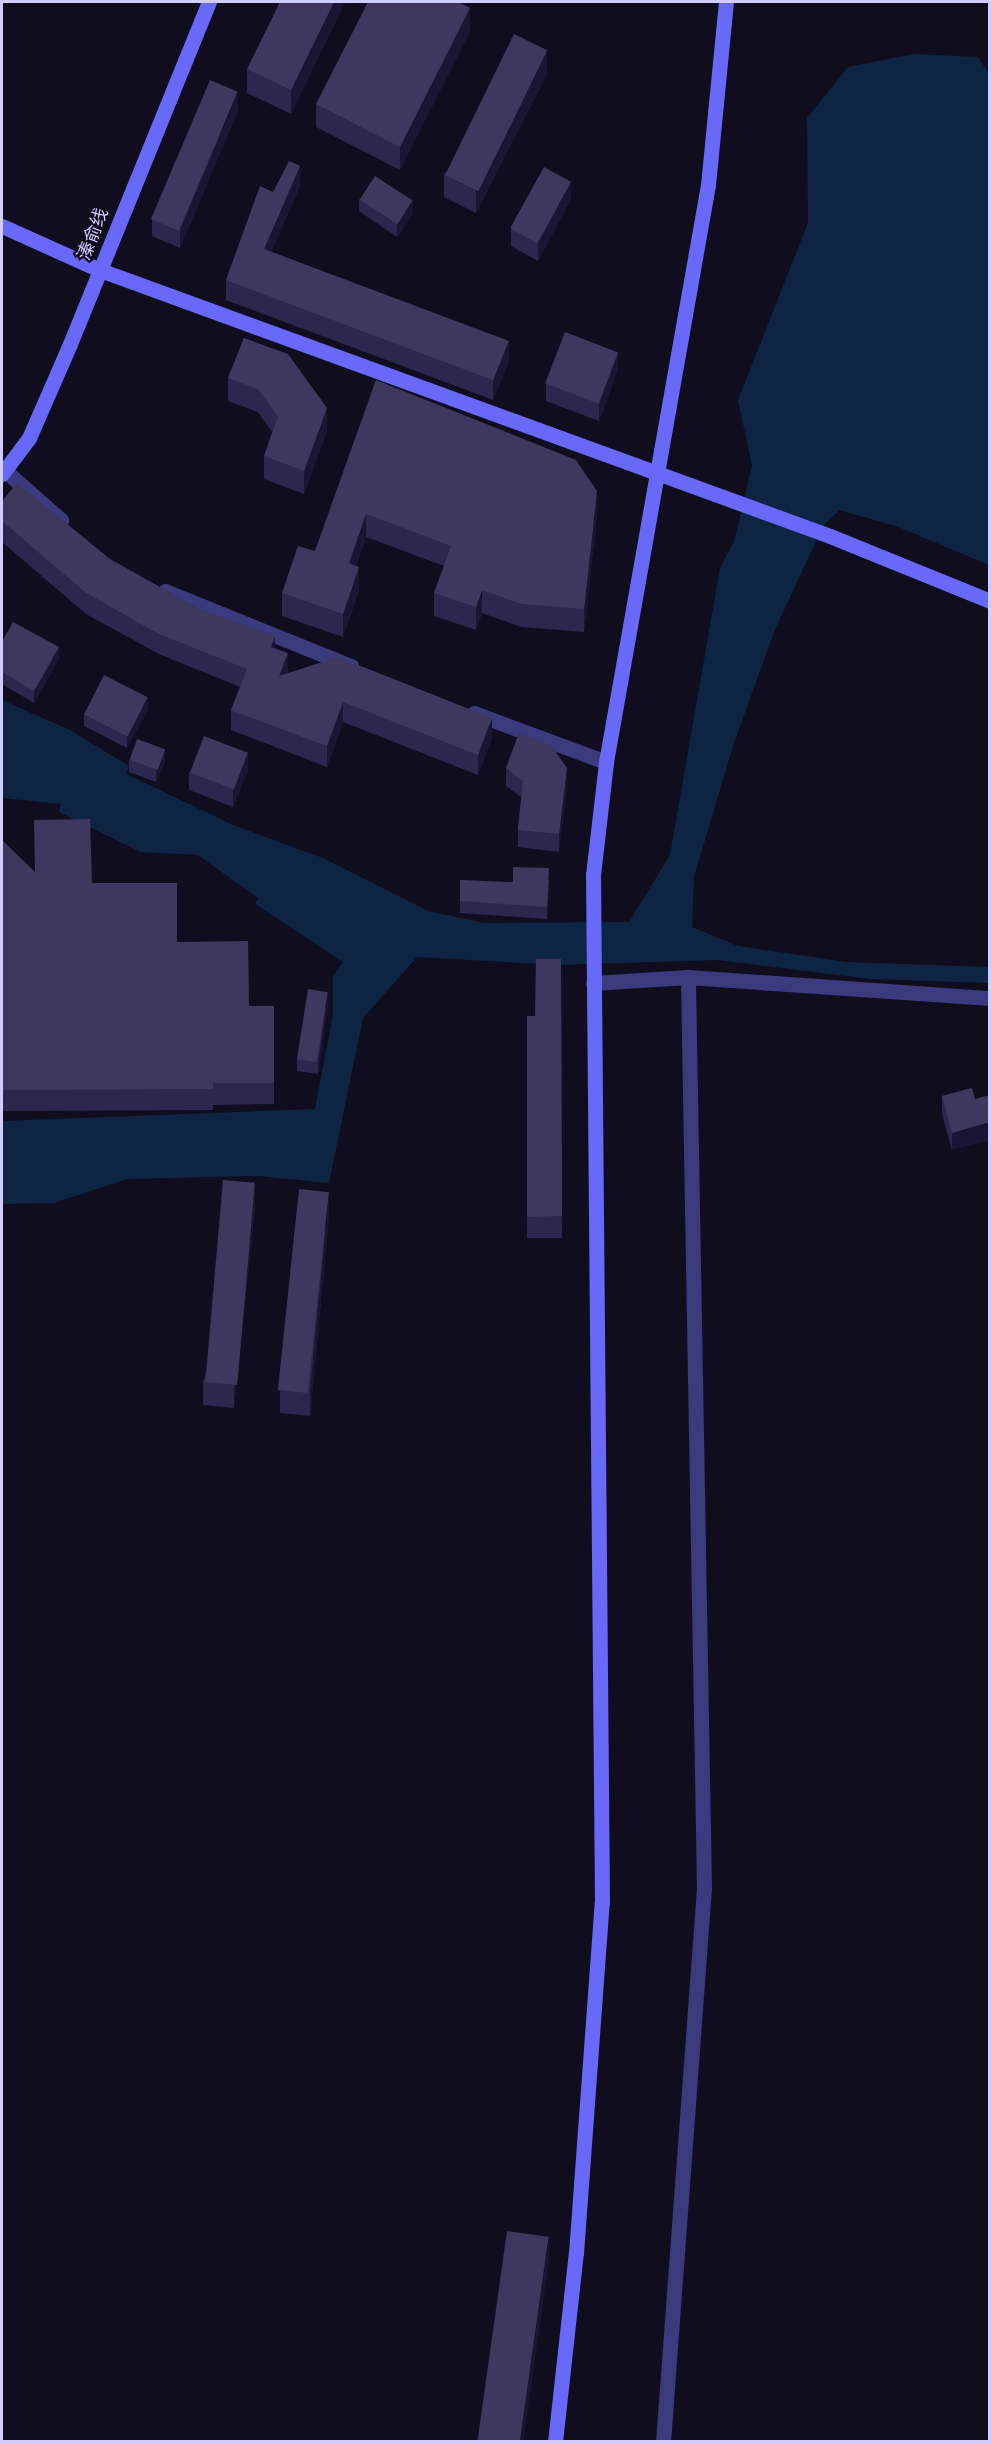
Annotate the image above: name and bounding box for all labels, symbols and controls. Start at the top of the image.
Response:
street label: 溱俞线 [73,205,113,263]

